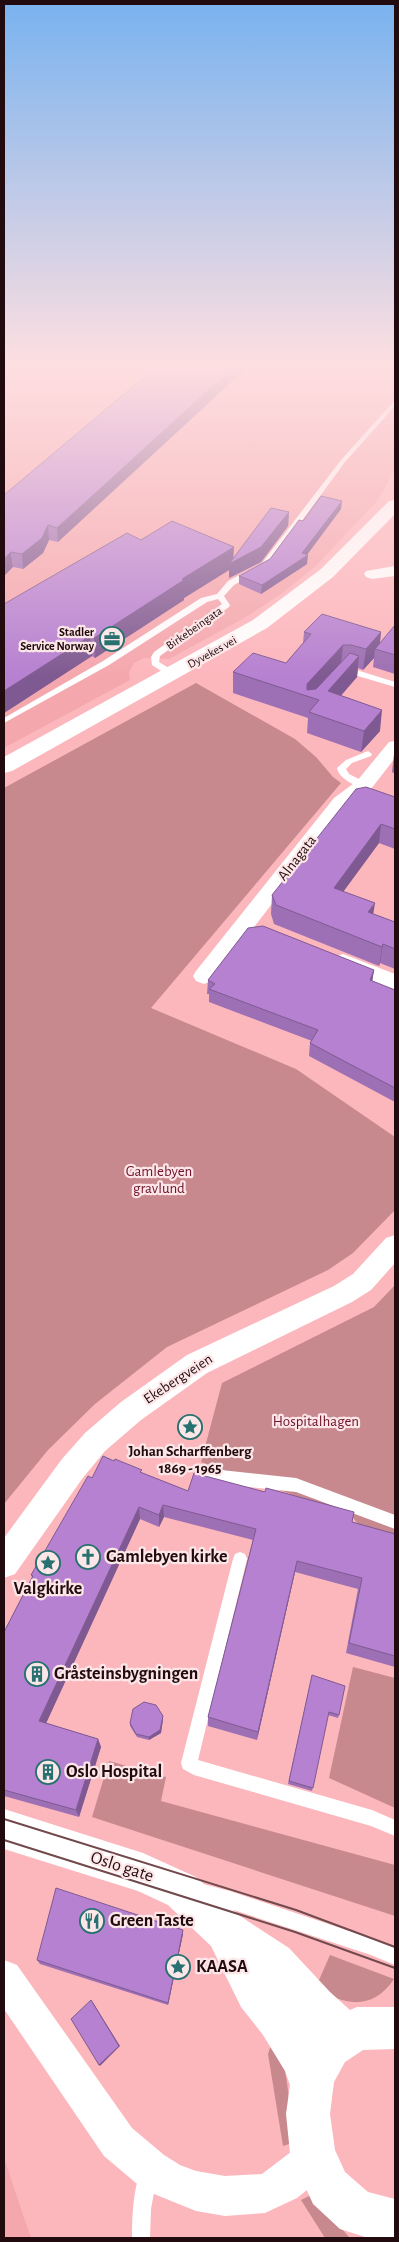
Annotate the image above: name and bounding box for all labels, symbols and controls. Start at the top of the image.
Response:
street label: Birkebeingata [164,604,225,652]
place label: Stadler Service Norway [20,626,95,653]
office icon: Stadler Service Norway [99,626,125,652]
street label: Dyvekes vei [186,634,239,671]
street label: Alnagata [275,833,319,883]
park label: Gamlebyen gravlund [126,1164,192,1196]
street label: Ekebergveien [141,1351,215,1407]
place icon: Johan Scharffenberg 1869 - 1965 [177,1414,203,1440]
park label: Hospitalhagen [273,1414,359,1429]
place label: Johan Scharffenberg 1869 - 1965 [129,1444,252,1476]
church icon: Gamlebyen kirke [75,1544,101,1570]
place label: Gamlebyen kirke [106,1548,227,1566]
place icon: Valgkirke [35,1550,61,1576]
place label: Valgkirke [14,1580,82,1598]
building icon: Gråsteinsbygningen [24,1661,50,1687]
place label: Gråsteinsbygningen [54,1665,198,1683]
building icon: Oslo Hospital [35,1759,61,1785]
place label: Oslo Hospital [66,1763,162,1781]
street label: Oslo gate [88,1848,156,1886]
restaurant icon: Green Taste [79,1908,105,1934]
place label: Green Taste [110,1912,194,1930]
place icon: KAASA [165,1954,191,1980]
place label: KAASA [196,1958,248,1976]

